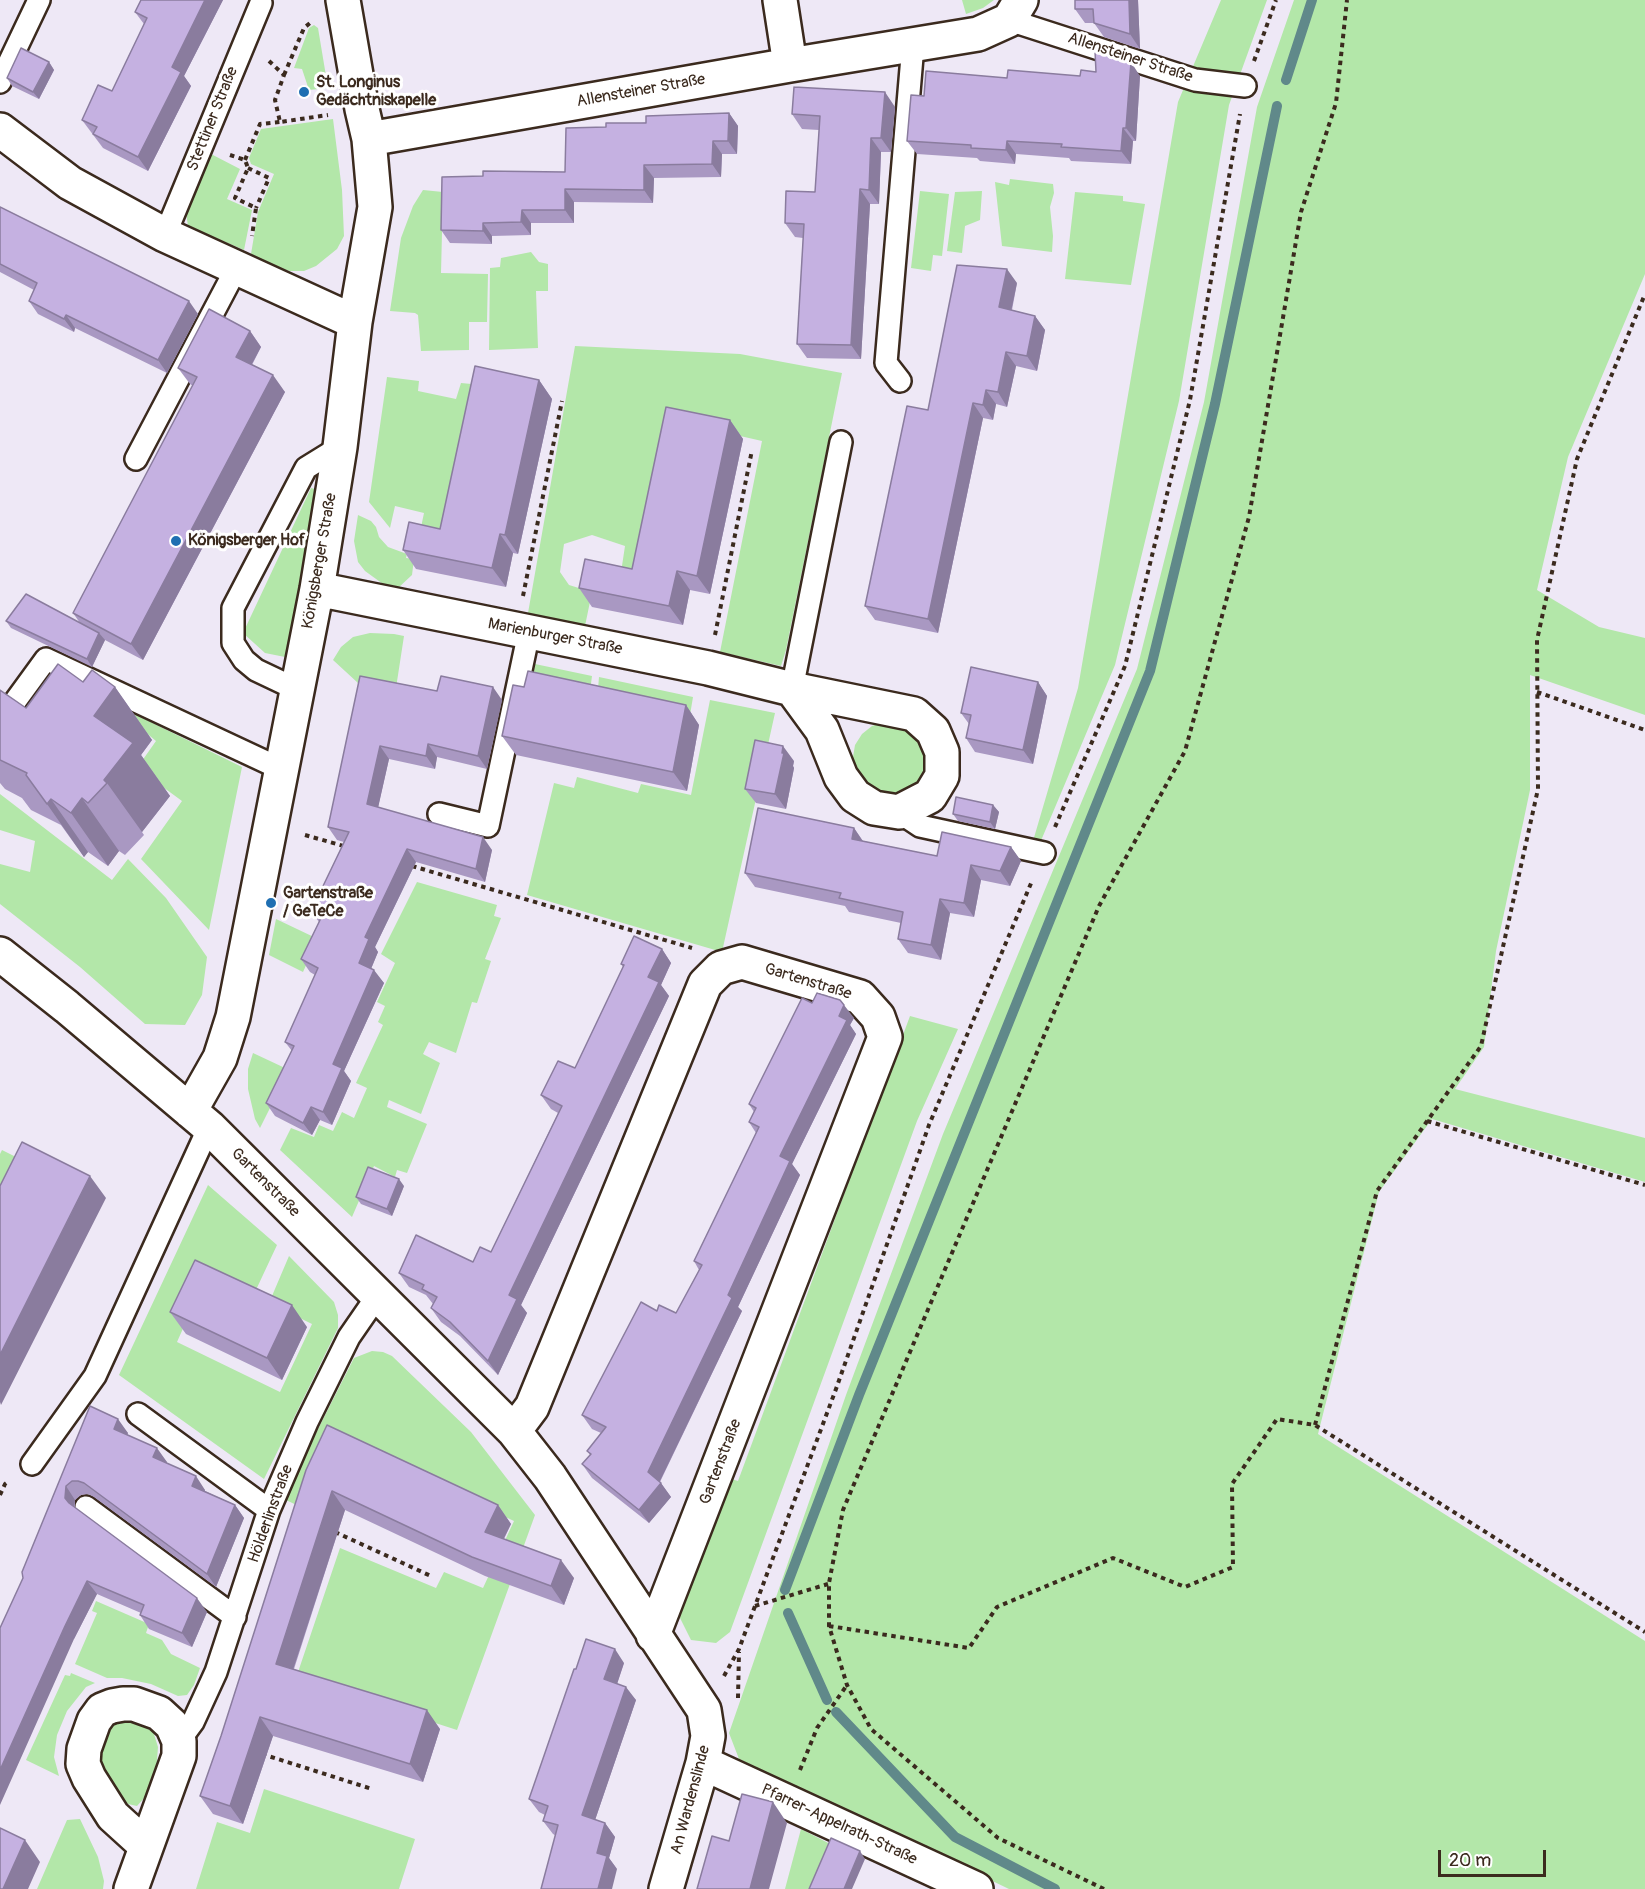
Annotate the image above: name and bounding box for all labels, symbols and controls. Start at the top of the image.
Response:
street label: Allensteiner Straße [1065,29,1195,87]
street label: Stettiner Straße [183,64,243,174]
street label: Allensteiner Straße [575,70,707,112]
place label: St. Longinus Gedächtniskapelle [316,73,436,111]
marker: St. Longinus Gedächtniskapelle [297,85,311,99]
street label: Königsberger Straße [299,492,341,630]
place label: Königsberger Hof [188,531,305,551]
marker: Königsberger Hof [169,534,183,548]
street label: Marienburger Straße [486,615,624,659]
place label: Gartenstraße / GeTeCe [283,884,373,922]
marker: Gartenstraße / GeTeCe [264,896,278,910]
street label: Gartenstraße [762,960,854,1004]
street label: Gartenstraße [226,1144,304,1222]
street label: Gartenstraße [696,1417,746,1507]
street label: Hölderlinstraße [244,1462,298,1566]
street label: An Wardenslinde [667,1743,715,1857]
street label: Pfarrer-Appelrath-Straße [758,1780,920,1870]
scale bar [1441,1838,1549,1876]
text: 20 m [1449,1849,1491,1872]

